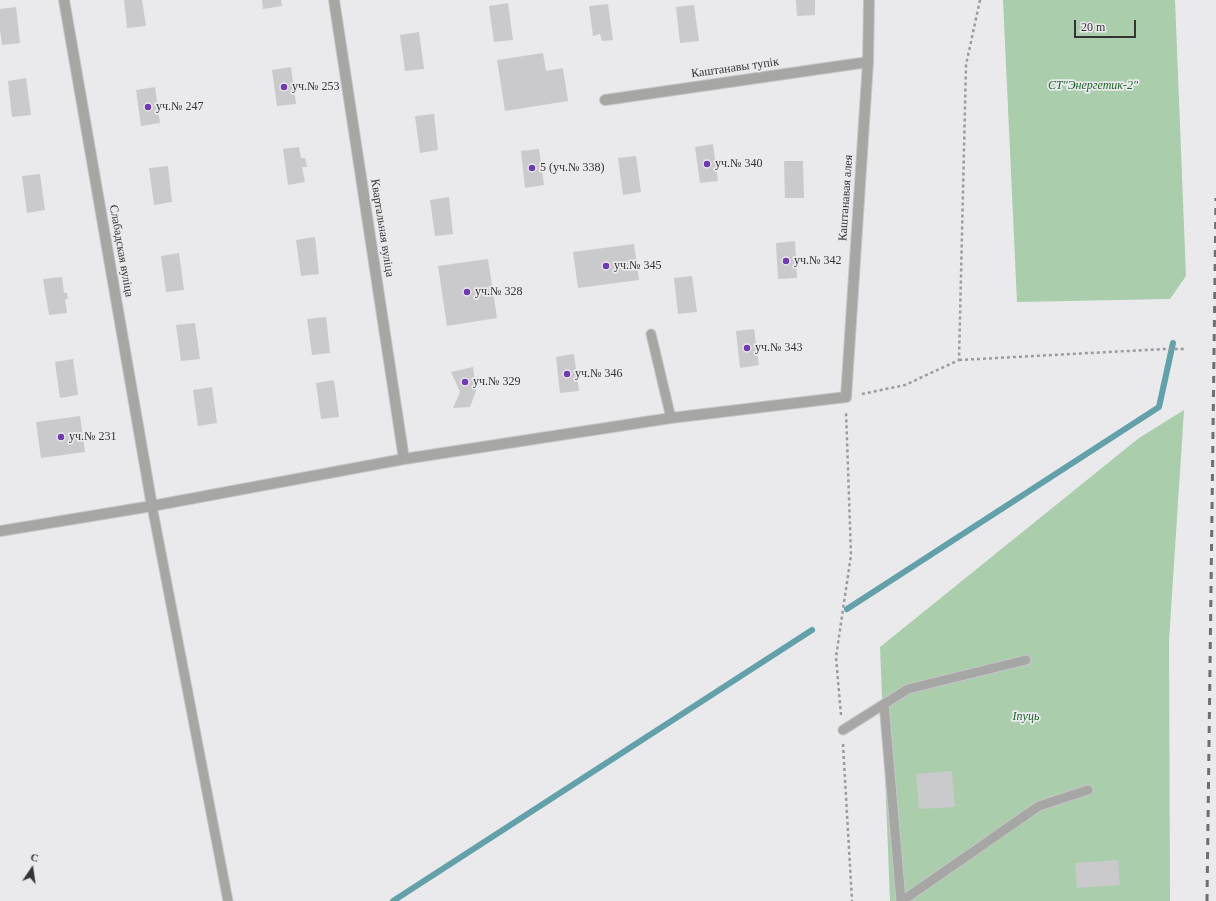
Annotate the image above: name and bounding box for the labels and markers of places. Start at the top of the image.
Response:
place label: уч.№ 253 [292,80,339,94]
marker: уч.№ 253 [279,82,289,92]
place label: уч.№ 247 [156,100,203,114]
marker: уч.№ 247 [143,102,153,112]
place label: уч.№ 340 [715,157,762,171]
marker: уч.№ 340 [702,159,712,169]
place label: 5 (уч.№ 338) [540,161,604,175]
marker: 5 (уч.№ 338) [527,163,537,173]
place label: уч.№ 342 [794,254,841,268]
marker: уч.№ 342 [781,256,791,266]
place label: уч.№ 345 [614,259,661,273]
marker: уч.№ 345 [601,261,611,271]
place label: уч.№ 328 [475,285,522,299]
marker: уч.№ 328 [462,287,472,297]
place label: уч.№ 343 [755,341,802,355]
marker: уч.№ 343 [742,343,752,353]
place label: уч.№ 346 [575,367,622,381]
marker: уч.№ 346 [562,369,572,379]
place label: уч.№ 329 [473,375,520,389]
marker: уч.№ 329 [460,377,470,387]
place label: уч.№ 231 [69,430,116,444]
marker: уч.№ 231 [56,432,66,442]

